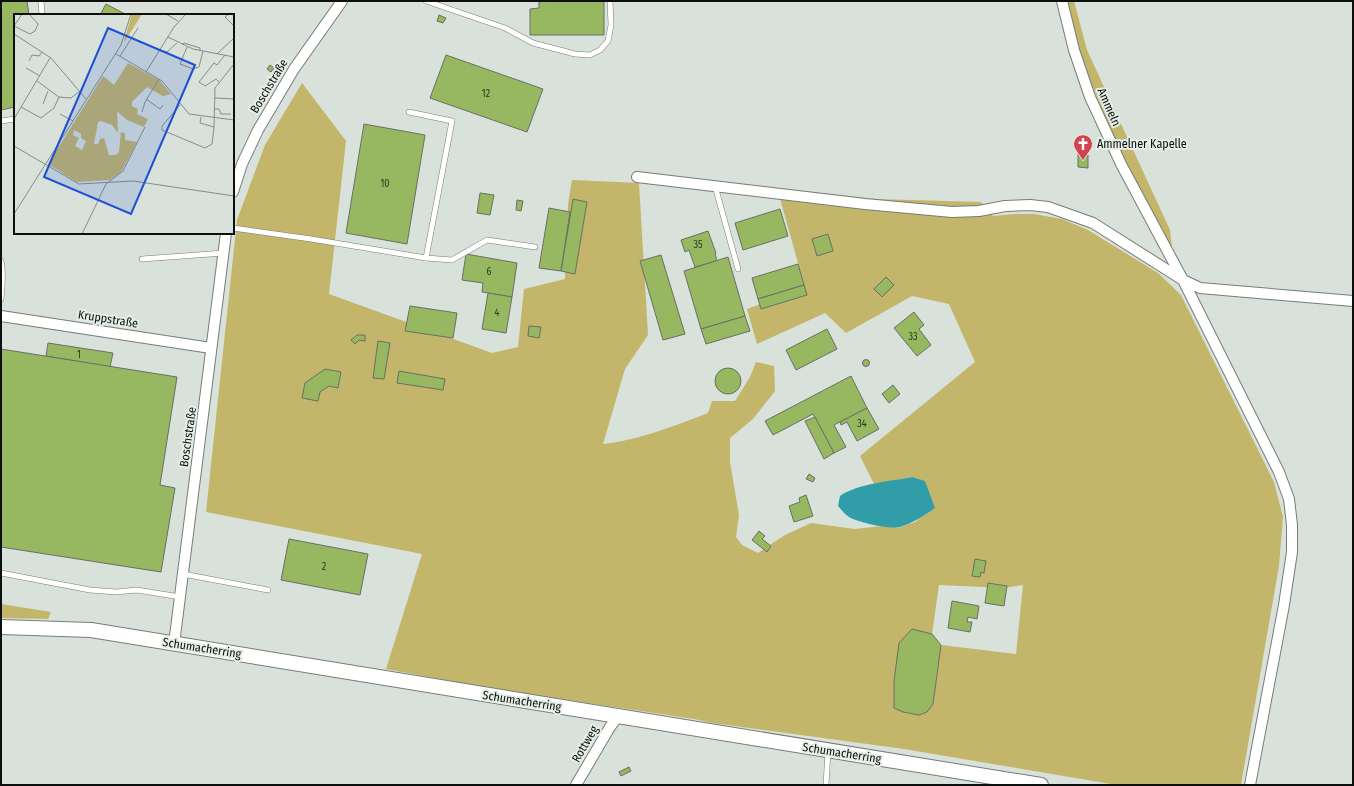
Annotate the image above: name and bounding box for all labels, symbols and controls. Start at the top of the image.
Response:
inset map [14,14,234,234]
street label: Boschstraße [247,56,291,116]
street label: Ammeln [1094,86,1124,128]
house number: 12 [482,88,491,100]
church icon: Ammelner Kapelle [1072,133,1094,161]
place label: Ammelner Kapelle [1097,137,1187,151]
house number: 10 [380,178,390,190]
house number: 35 [693,239,703,251]
house number: 6 [487,266,492,278]
street label: Kruppstraße [77,307,139,331]
house number: 4 [495,307,500,319]
house number: 33 [908,331,918,343]
house number: 1 [77,349,81,361]
street label: Boschstraße [177,406,199,468]
house number: 34 [857,418,867,430]
house number: 2 [322,561,327,573]
street label: Schumacherring [162,635,243,661]
street label: Schumacherring [482,688,563,714]
street label: Rottweg [569,723,601,765]
street label: Schumacherring [802,740,883,766]

